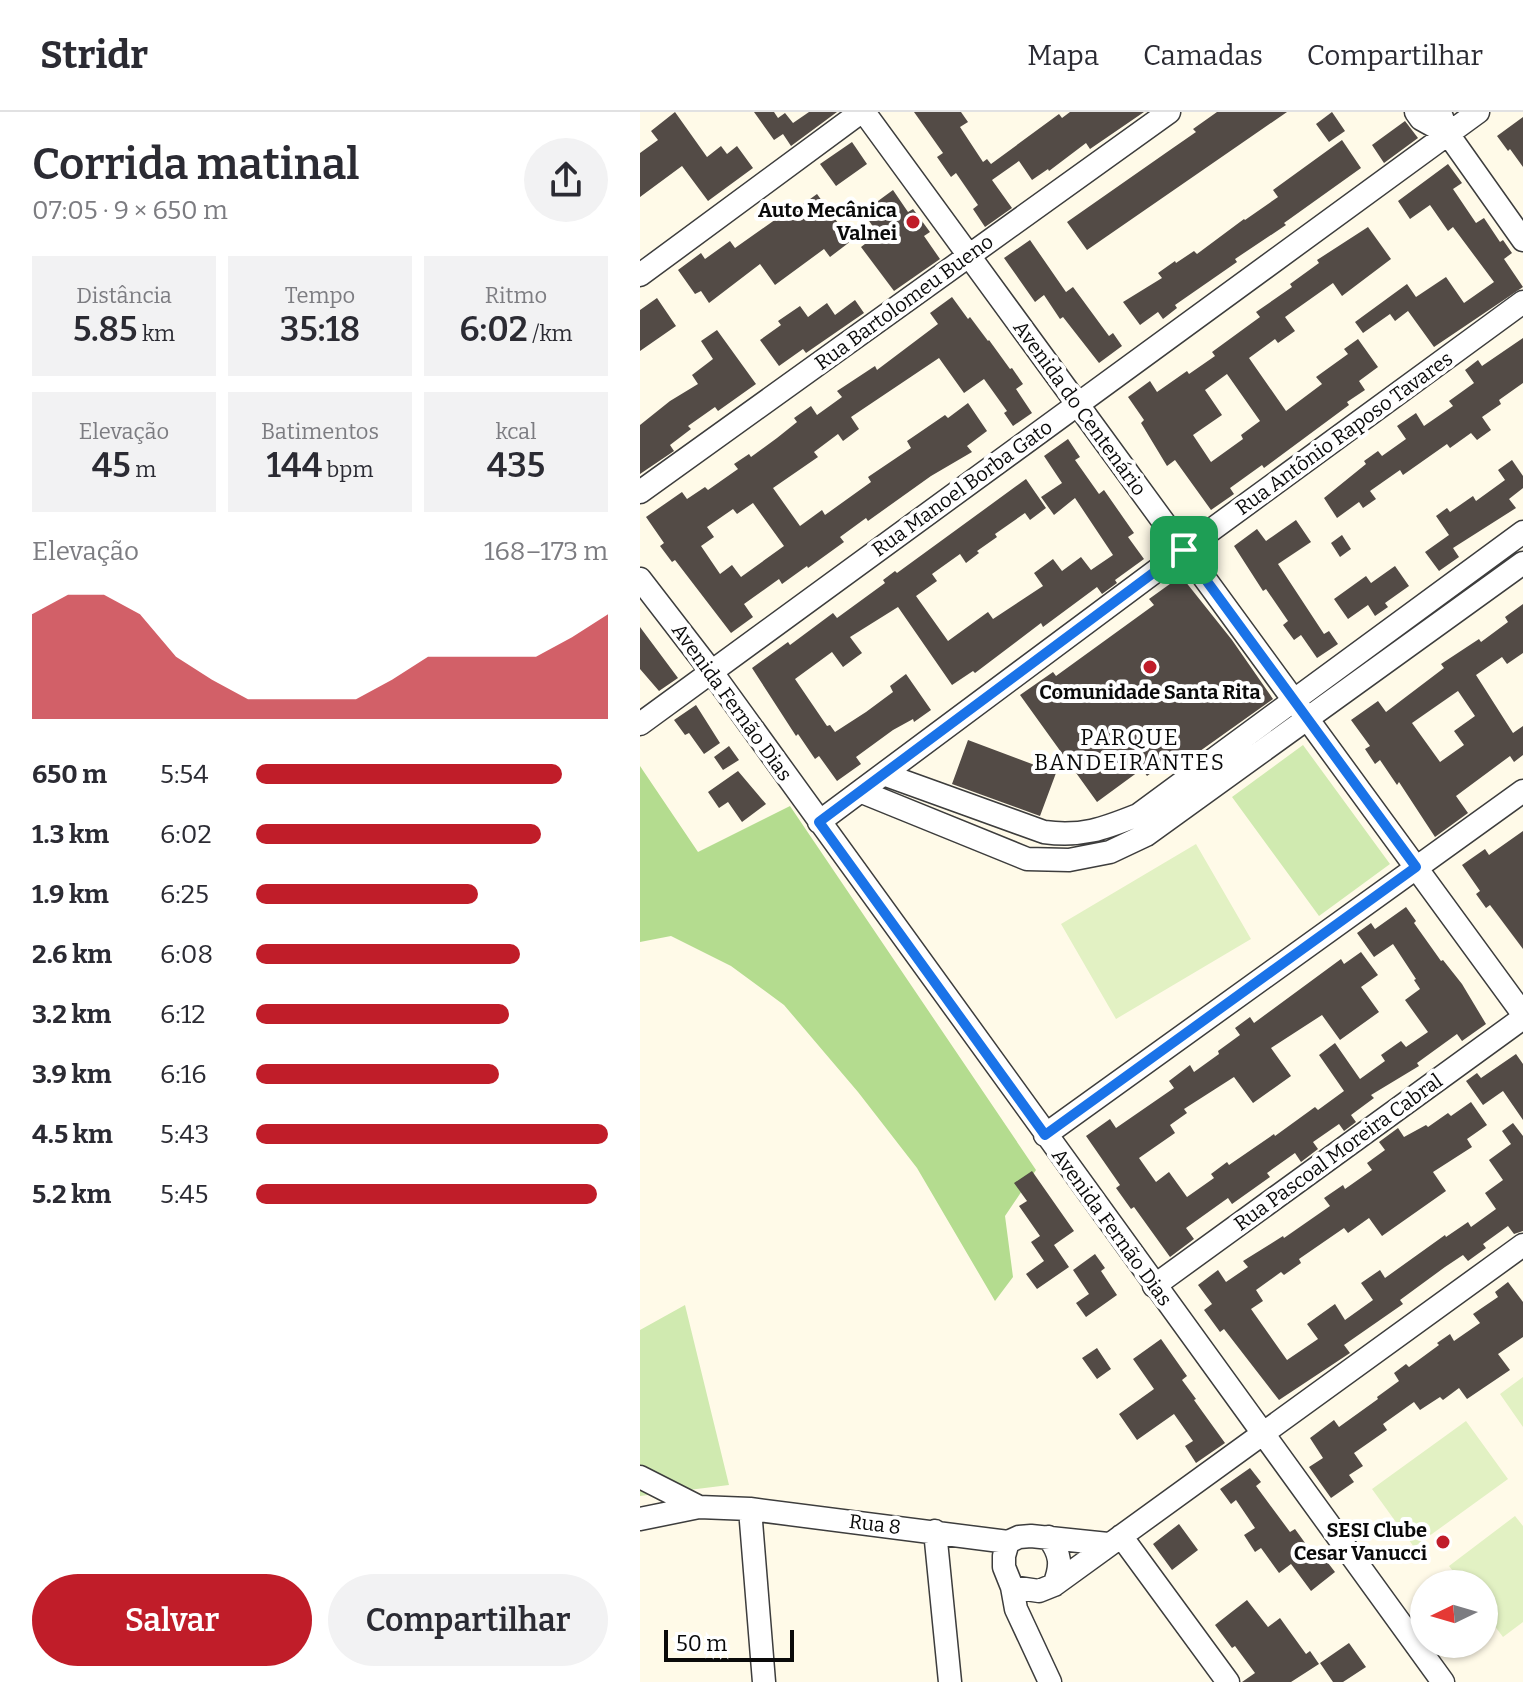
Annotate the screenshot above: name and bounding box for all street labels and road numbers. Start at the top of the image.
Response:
street label: Rua Bartolomeu Bueno [810,229,998,375]
street label: Avenida do Centenário [1008,316,1152,500]
street label: Rua Antônio Raposo Tavares [1231,346,1457,520]
street label: Rua Manoel Borba Gato [867,415,1057,561]
street label: Avenida Fernão Dias [667,619,797,785]
street label: Rua Pascoal Moreira Cabral [1229,1068,1447,1236]
street label: Avenida Fernão Dias [1047,1144,1177,1310]
street label: Rua 8 [848,1509,902,1539]

